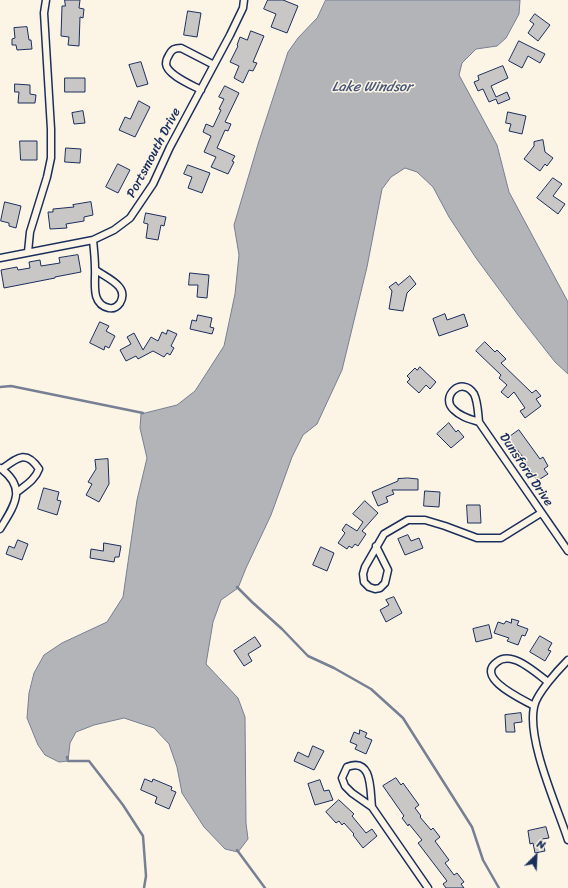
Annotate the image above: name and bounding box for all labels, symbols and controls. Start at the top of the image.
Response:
water label: Lake Windsor [332,79,412,95]
street label: Portsmouth Drive [124,105,184,201]
street label: Dunsford Drive [496,430,556,510]
text: N [534,834,548,855]
north arrow [516,836,556,876]

